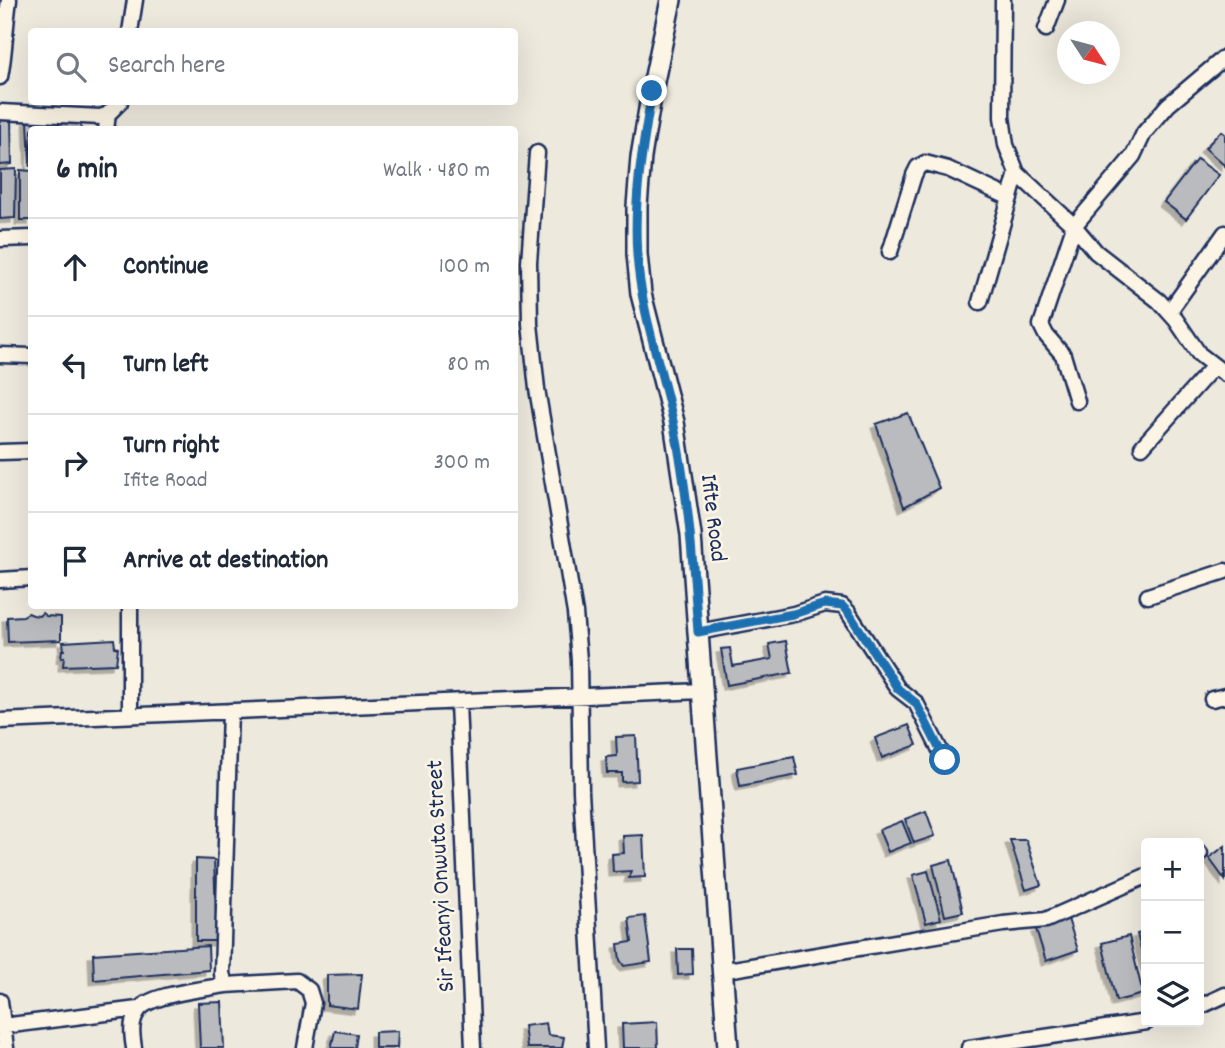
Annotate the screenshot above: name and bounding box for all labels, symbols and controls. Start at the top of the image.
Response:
north arrow [1057,21,1120,84]
search box [28,28,518,105]
icon: search [52,48,90,86]
text: Search here [108,48,226,85]
route end [636,75,667,106]
text: 6 min [56,150,118,193]
text: Walk · 480 m [383,155,490,188]
icon: ahead [56,248,94,286]
text: Continue [123,249,208,286]
text: 100 m [439,251,490,284]
icon: left [56,346,94,384]
text: Turn left [123,347,209,384]
text: 80 m [447,349,490,382]
text: Turn right [123,428,220,465]
icon: right [56,444,94,482]
text: 300 m [434,447,490,480]
text: Ifite Road [123,465,208,498]
street label: Ifite Road [690,472,734,564]
icon: arrive [56,542,94,580]
text: Arrive at destination [123,543,328,580]
route start [929,744,960,775]
street label: Sir Ifeanyi Onwuta Street [419,759,465,993]
map controls [1141,838,1204,1027]
button: + [1141,838,1204,901]
button: − [1141,901,1204,964]
button: layers [1141,964,1204,1027]

